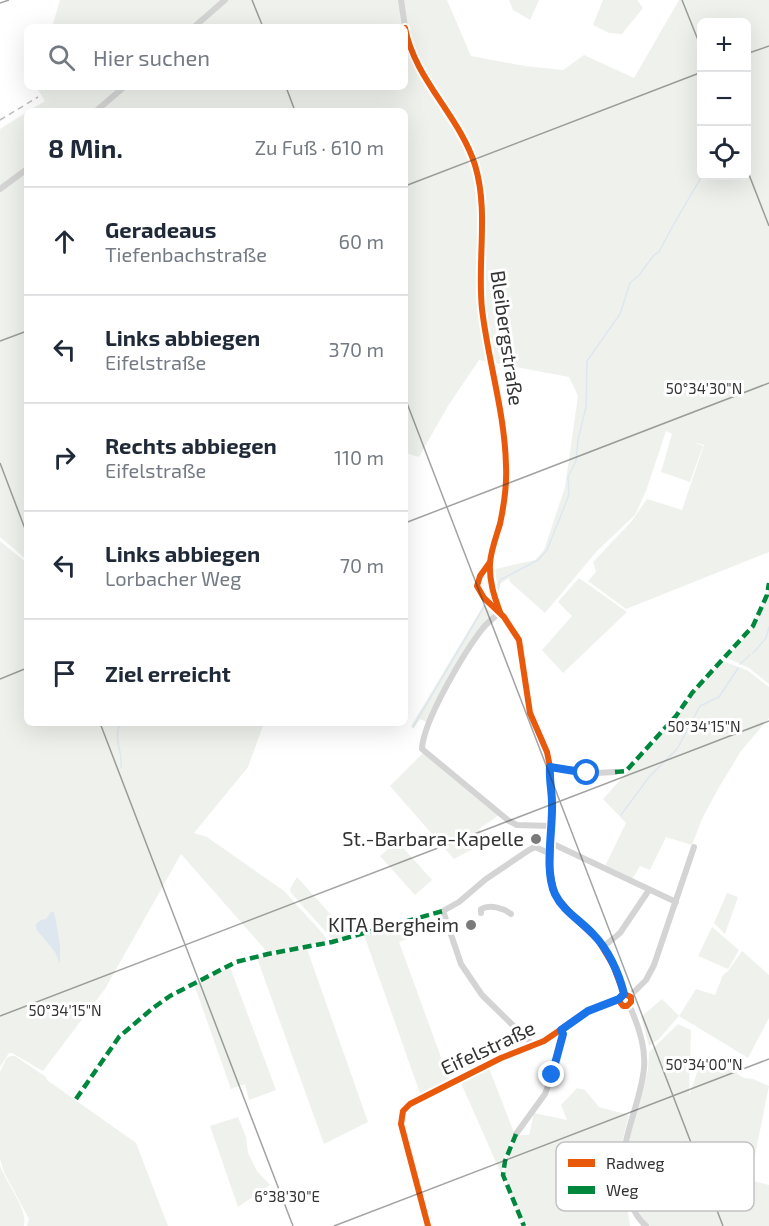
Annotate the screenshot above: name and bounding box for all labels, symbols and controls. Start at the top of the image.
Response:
map controls [697,18,751,180]
button: + [697,18,751,72]
search box [24,24,408,90]
icon: search [45,41,78,74]
text: Hier suchen [93,44,210,70]
button: − [697,72,751,126]
button: locate [697,126,751,180]
text: 8 Min. [48,132,123,163]
text: Zu Fuß · 610 m [255,135,384,159]
text: Geradeaus [105,216,216,242]
icon: ahead [48,225,81,258]
text: 60 m [339,229,384,253]
text: Tiefenbachstraße [105,242,267,266]
street label: Bleibergstraße [487,269,529,407]
text: Links abbiegen [105,324,260,350]
icon: left [48,333,81,366]
text: 370 m [329,337,384,361]
text: Eifelstraße [105,350,206,374]
text: 50°34'30"N [666,379,742,397]
text: Rechts abbiegen [105,432,277,458]
icon: right [48,441,81,474]
text: 110 m [334,445,384,469]
text: Eifelstraße [105,458,206,482]
text: Links abbiegen [105,540,260,566]
icon: left [48,549,81,582]
text: 70 m [340,553,384,577]
text: Lorbacher Weg [105,566,241,590]
icon: arrive [48,657,81,690]
text: Ziel erreicht [105,660,231,686]
text: 50°34'15"N [667,717,741,735]
route start [573,759,599,785]
place label: St.-Barbara-Kapelle [342,826,524,850]
marker: St.-Barbara-Kapelle [529,832,543,846]
place label: KITA Bergheim [328,912,459,936]
marker: KITA Bergheim [464,918,478,932]
text: 50°34'15"N [28,1001,102,1019]
street label: Eifelstraße [437,1015,539,1079]
text: 50°34'00"N [665,1055,743,1073]
route end [538,1061,564,1087]
legend [556,1142,754,1211]
text: Radweg [606,1153,665,1172]
text: Weg [606,1180,638,1199]
text: 6°38'30"E [254,1187,320,1205]

